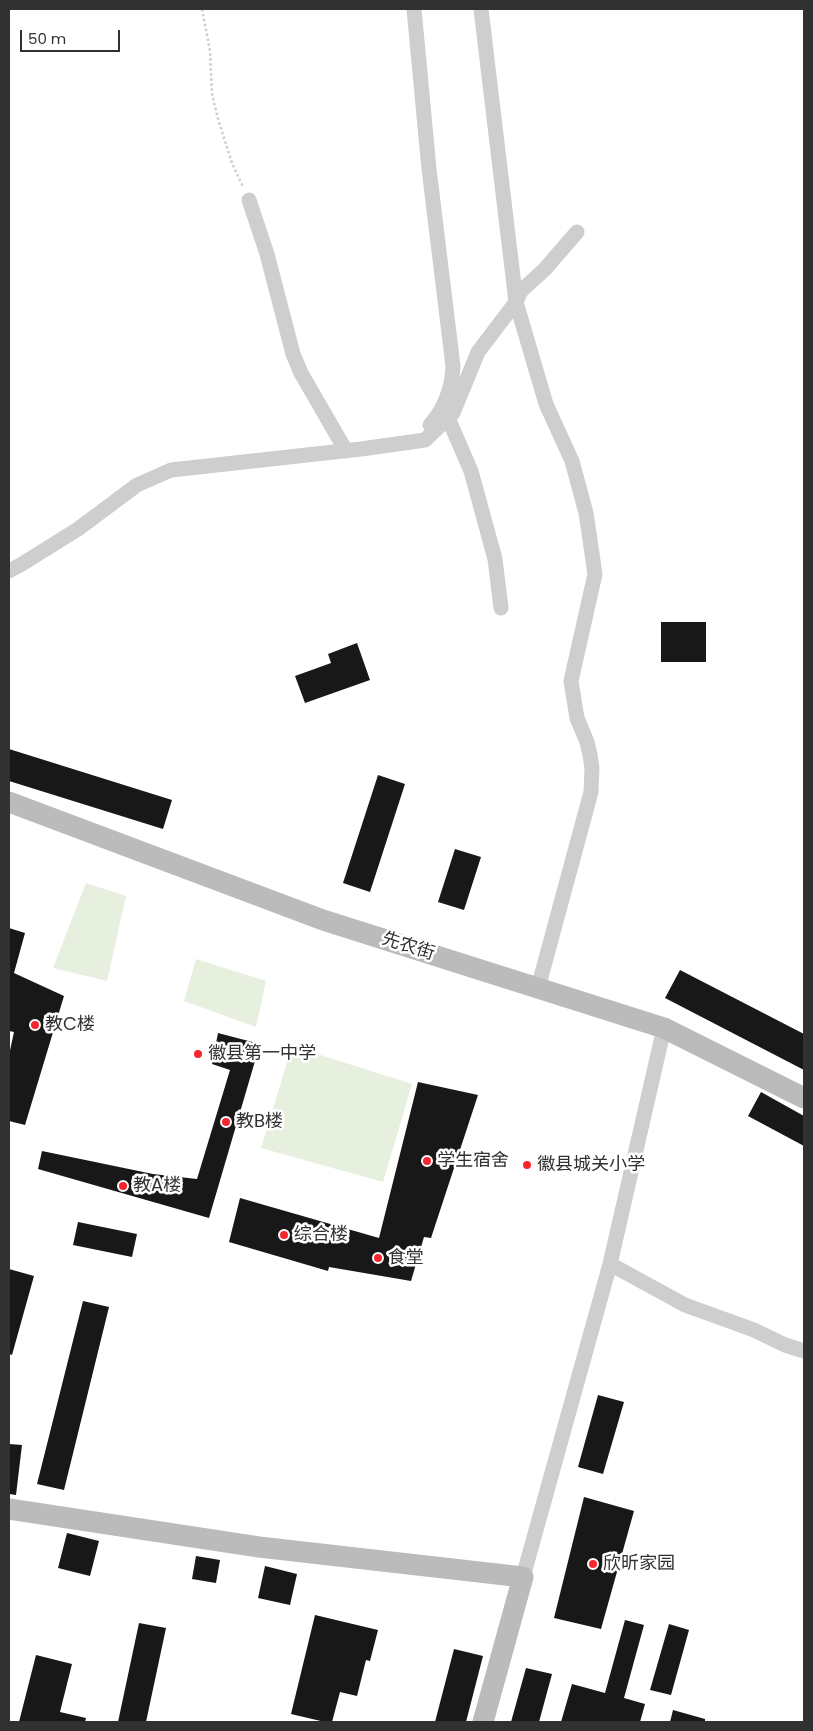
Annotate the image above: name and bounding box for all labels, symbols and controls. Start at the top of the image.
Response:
scale bar [22,20,122,52]
text: 50 m [28,28,66,49]
street label: 先农街 [379,928,437,966]
place label: 教C楼 [45,1014,95,1036]
marker: 教C楼 [29,1019,41,1031]
place label: 徽县第一中学 [208,1043,316,1065]
marker: 徽县第一中学 [192,1048,204,1060]
place label: 教B楼 [236,1111,283,1133]
marker: 教B楼 [220,1116,232,1128]
place label: 学生宿舍 [437,1150,509,1172]
place label: 徽县城关小学 [537,1154,645,1176]
marker: 学生宿舍 [421,1155,433,1167]
marker: 徽县城关小学 [521,1159,533,1171]
place label: 教A楼 [133,1175,181,1197]
marker: 教A楼 [117,1180,129,1192]
place label: 综合楼 [294,1224,348,1246]
marker: 综合楼 [278,1229,290,1241]
place label: 食堂 [388,1247,424,1269]
marker: 食堂 [372,1252,384,1264]
place label: 欣昕家园 [603,1553,675,1575]
marker: 欣昕家园 [587,1558,599,1570]

